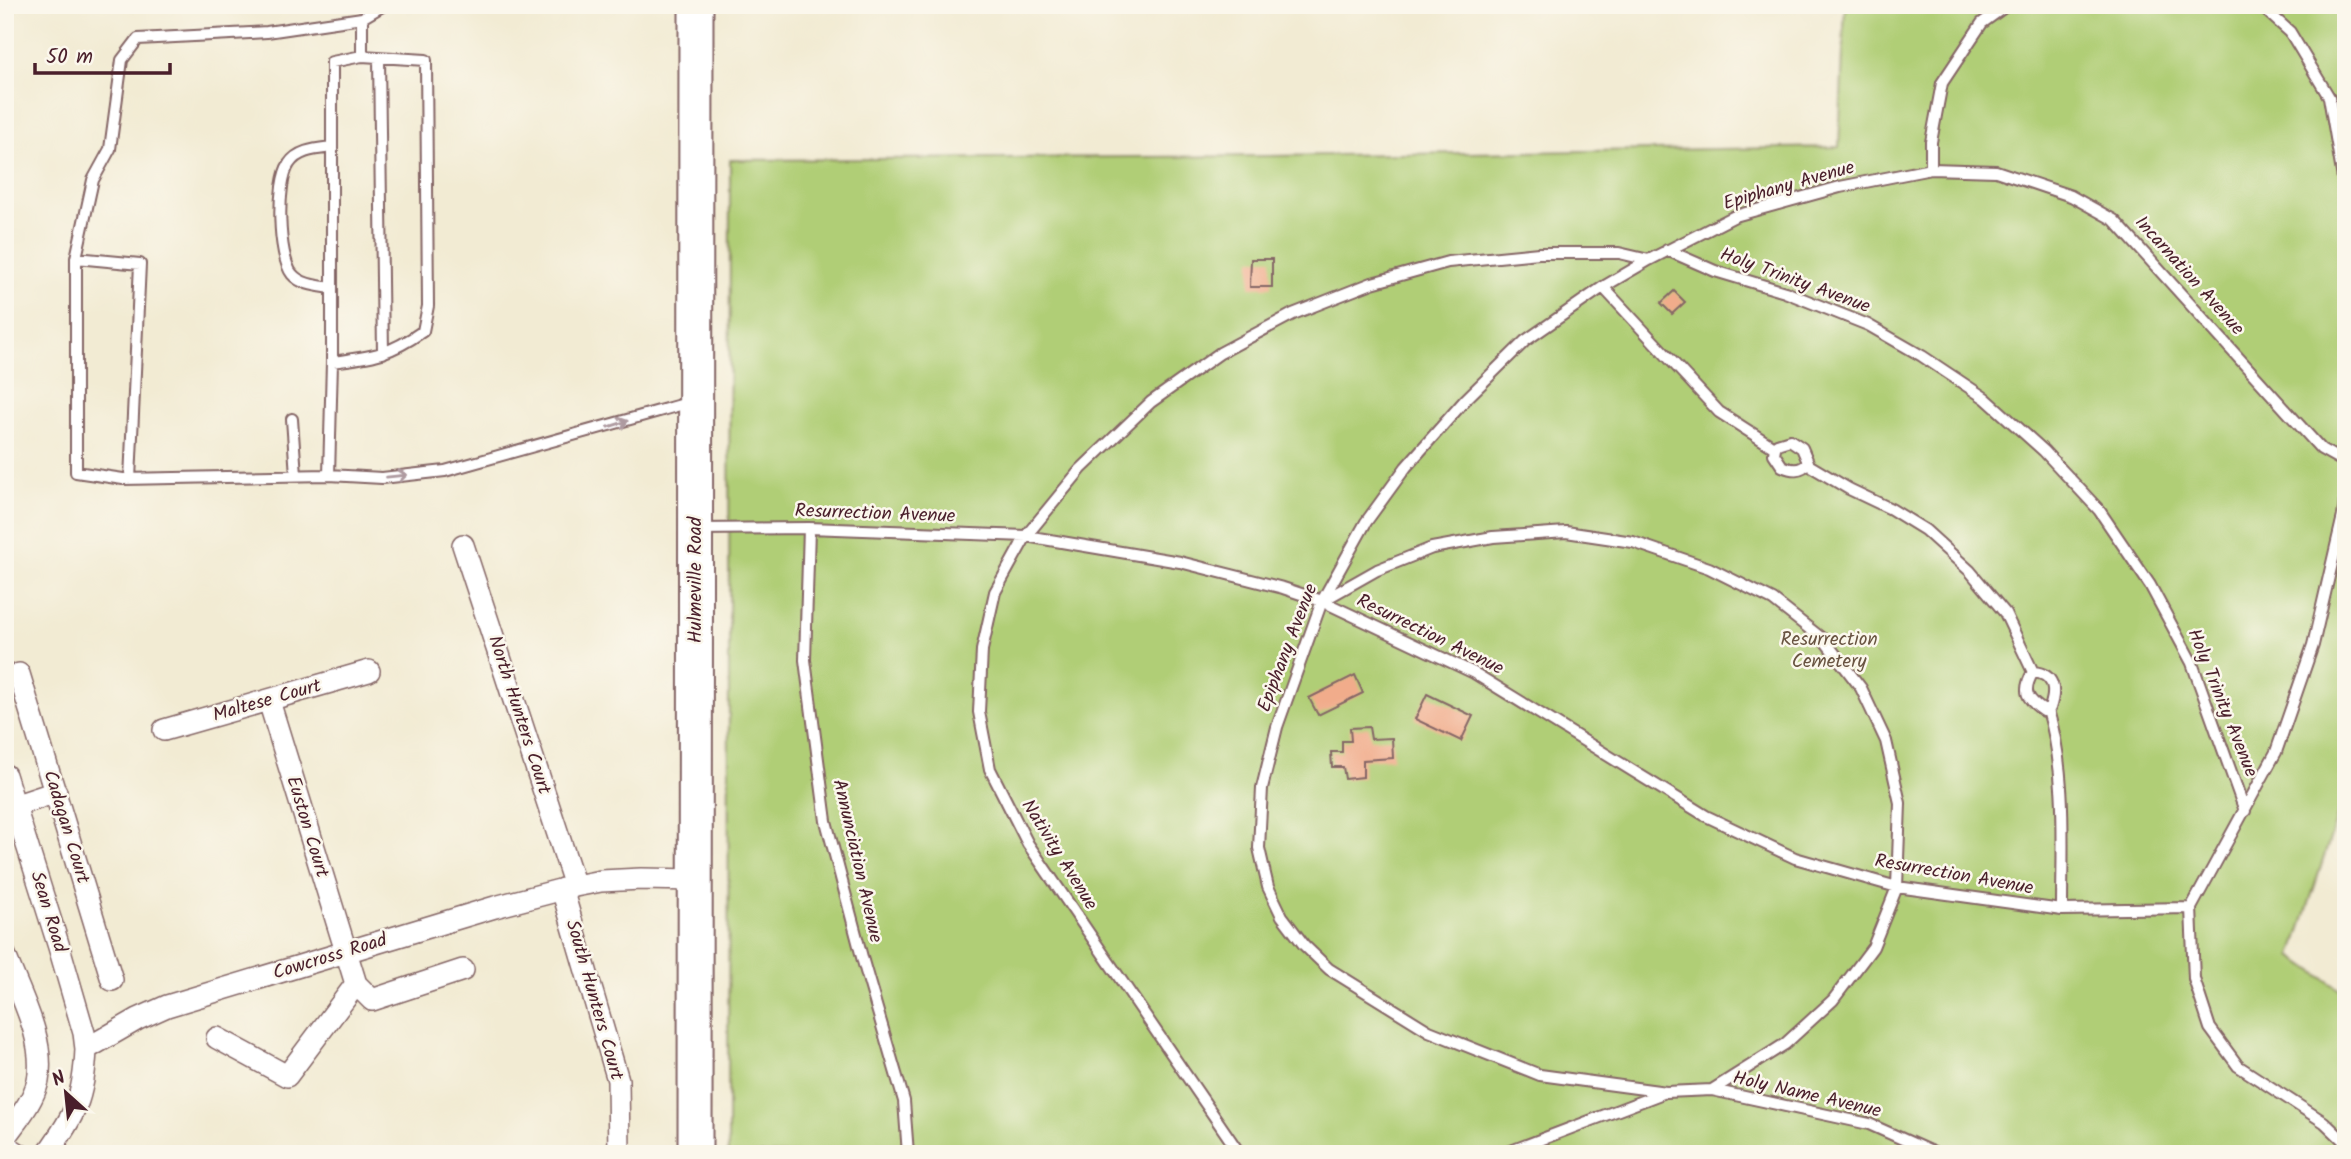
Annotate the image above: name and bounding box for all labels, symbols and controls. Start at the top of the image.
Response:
scale bar [35,32,170,76]
text: 50 m [46,41,93,74]
street label: Epiphany Avenue [1720,153,1859,219]
street label: Incarnation Avenue [2127,209,2252,343]
street label: Holy Trinity Avenue [1716,240,1875,322]
one-way arrow [607,416,629,429]
one-way arrow [386,470,408,483]
street label: Resurrection Avenue [794,496,956,532]
street label: Hulmeville Road [681,516,711,643]
street label: Epiphany Avenue [1250,579,1326,717]
street label: Resurrection Avenue [1351,586,1509,684]
street label: Holy Trinity Avenue [2179,624,2266,782]
park label: Resurrection Cemetery [1780,625,1878,677]
street label: North Hunters Court [479,632,559,799]
street label: Maltese Court [209,671,325,731]
street label: Cadagan Court [35,767,98,888]
street label: Euston Court [277,772,337,882]
street label: Annunciation Avenue [824,776,891,946]
street label: Nativity Avenue [1013,794,1105,917]
street label: Resurrection Avenue [1872,846,2036,904]
street label: Sean Road [21,868,75,957]
street label: South Hunters Court [557,916,631,1084]
street label: Cowcross Road [269,925,391,989]
north arrow [32,1058,102,1128]
street label: Holy Name Avenue [1730,1063,1885,1127]
text: N [47,1064,71,1096]

